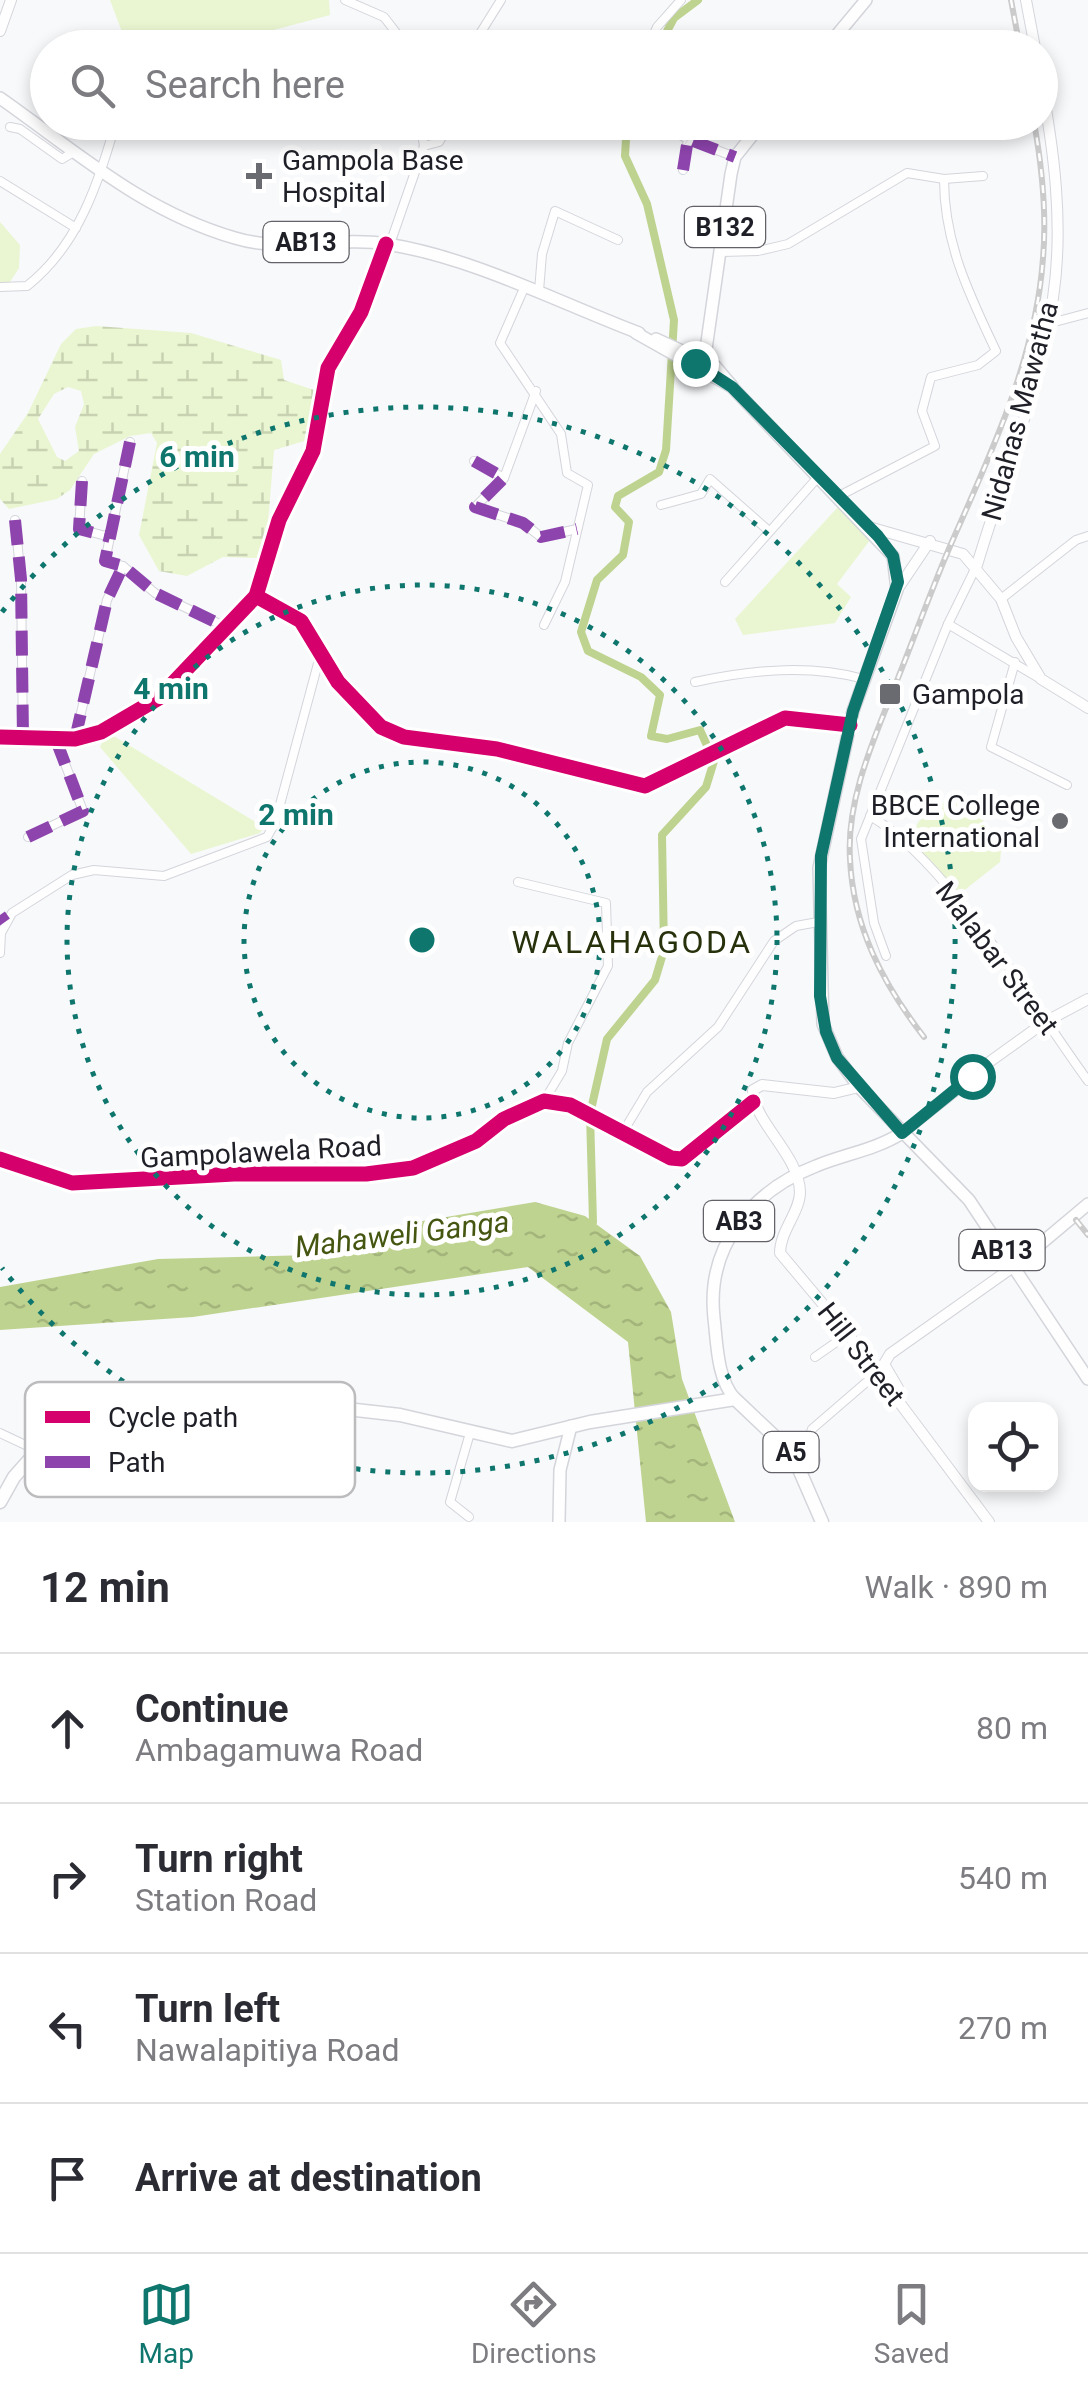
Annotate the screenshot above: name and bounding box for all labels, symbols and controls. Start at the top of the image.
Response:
search box [30,30,1058,140]
icon: search [65,58,120,113]
text: Search here [145,63,345,107]
place label: Gampola Base Hospital [282,144,464,209]
marker: Gampola Base Hospital [246,163,272,189]
road number: B132 [685,207,765,247]
road number: AB13 [264,222,348,262]
street label: Nidahas Mawatha [975,298,1065,524]
route end [673,341,719,387]
text: 6 min [159,439,235,474]
text: 4 min [133,671,209,706]
place label: Gampola [912,678,1025,711]
marker: Gampola [877,681,903,707]
place label: BBCE College International [871,789,1040,854]
text: 2 min [258,797,334,832]
marker: BBCE College International [1049,810,1071,832]
street label: Malabar Street [929,875,1065,1041]
centre of rings [404,922,440,958]
district label: WALAHAGODA [511,923,753,961]
route start [950,1054,996,1100]
street label: Gampolawela Road [139,1129,383,1175]
road number: AB3 [704,1201,774,1241]
water label: Mahaweli Ganga [293,1203,511,1265]
road number: AB13 [960,1230,1044,1270]
street label: Hill Street [811,1296,911,1412]
legend [25,1382,355,1497]
text: Cycle path [108,1401,238,1434]
map controls [968,1402,1058,1492]
button: locate [968,1402,1058,1492]
road number: A5 [764,1432,818,1472]
text: Path [108,1446,165,1479]
text: 12 min [40,1563,170,1612]
text: Walk · 890 m [865,1568,1048,1606]
text: Continue [135,1687,289,1731]
icon: ahead [40,1701,95,1756]
text: 80 m [976,1709,1048,1747]
text: Ambagamuwa Road [135,1731,423,1769]
text: Turn right [135,1837,303,1881]
icon: right [40,1851,95,1906]
text: 540 m [958,1859,1048,1897]
text: Station Road [135,1881,317,1919]
text: Turn left [135,1987,280,2031]
icon: left [40,2001,95,2056]
text: 270 m [958,2009,1048,2047]
text: Nawalapitiya Road [135,2031,400,2069]
icon: arrive [40,2151,95,2206]
text: Arrive at destination [135,2156,482,2200]
tab: Map [139,2277,194,2370]
tab: Directions [471,2277,597,2370]
tab: Saved [874,2277,949,2370]

